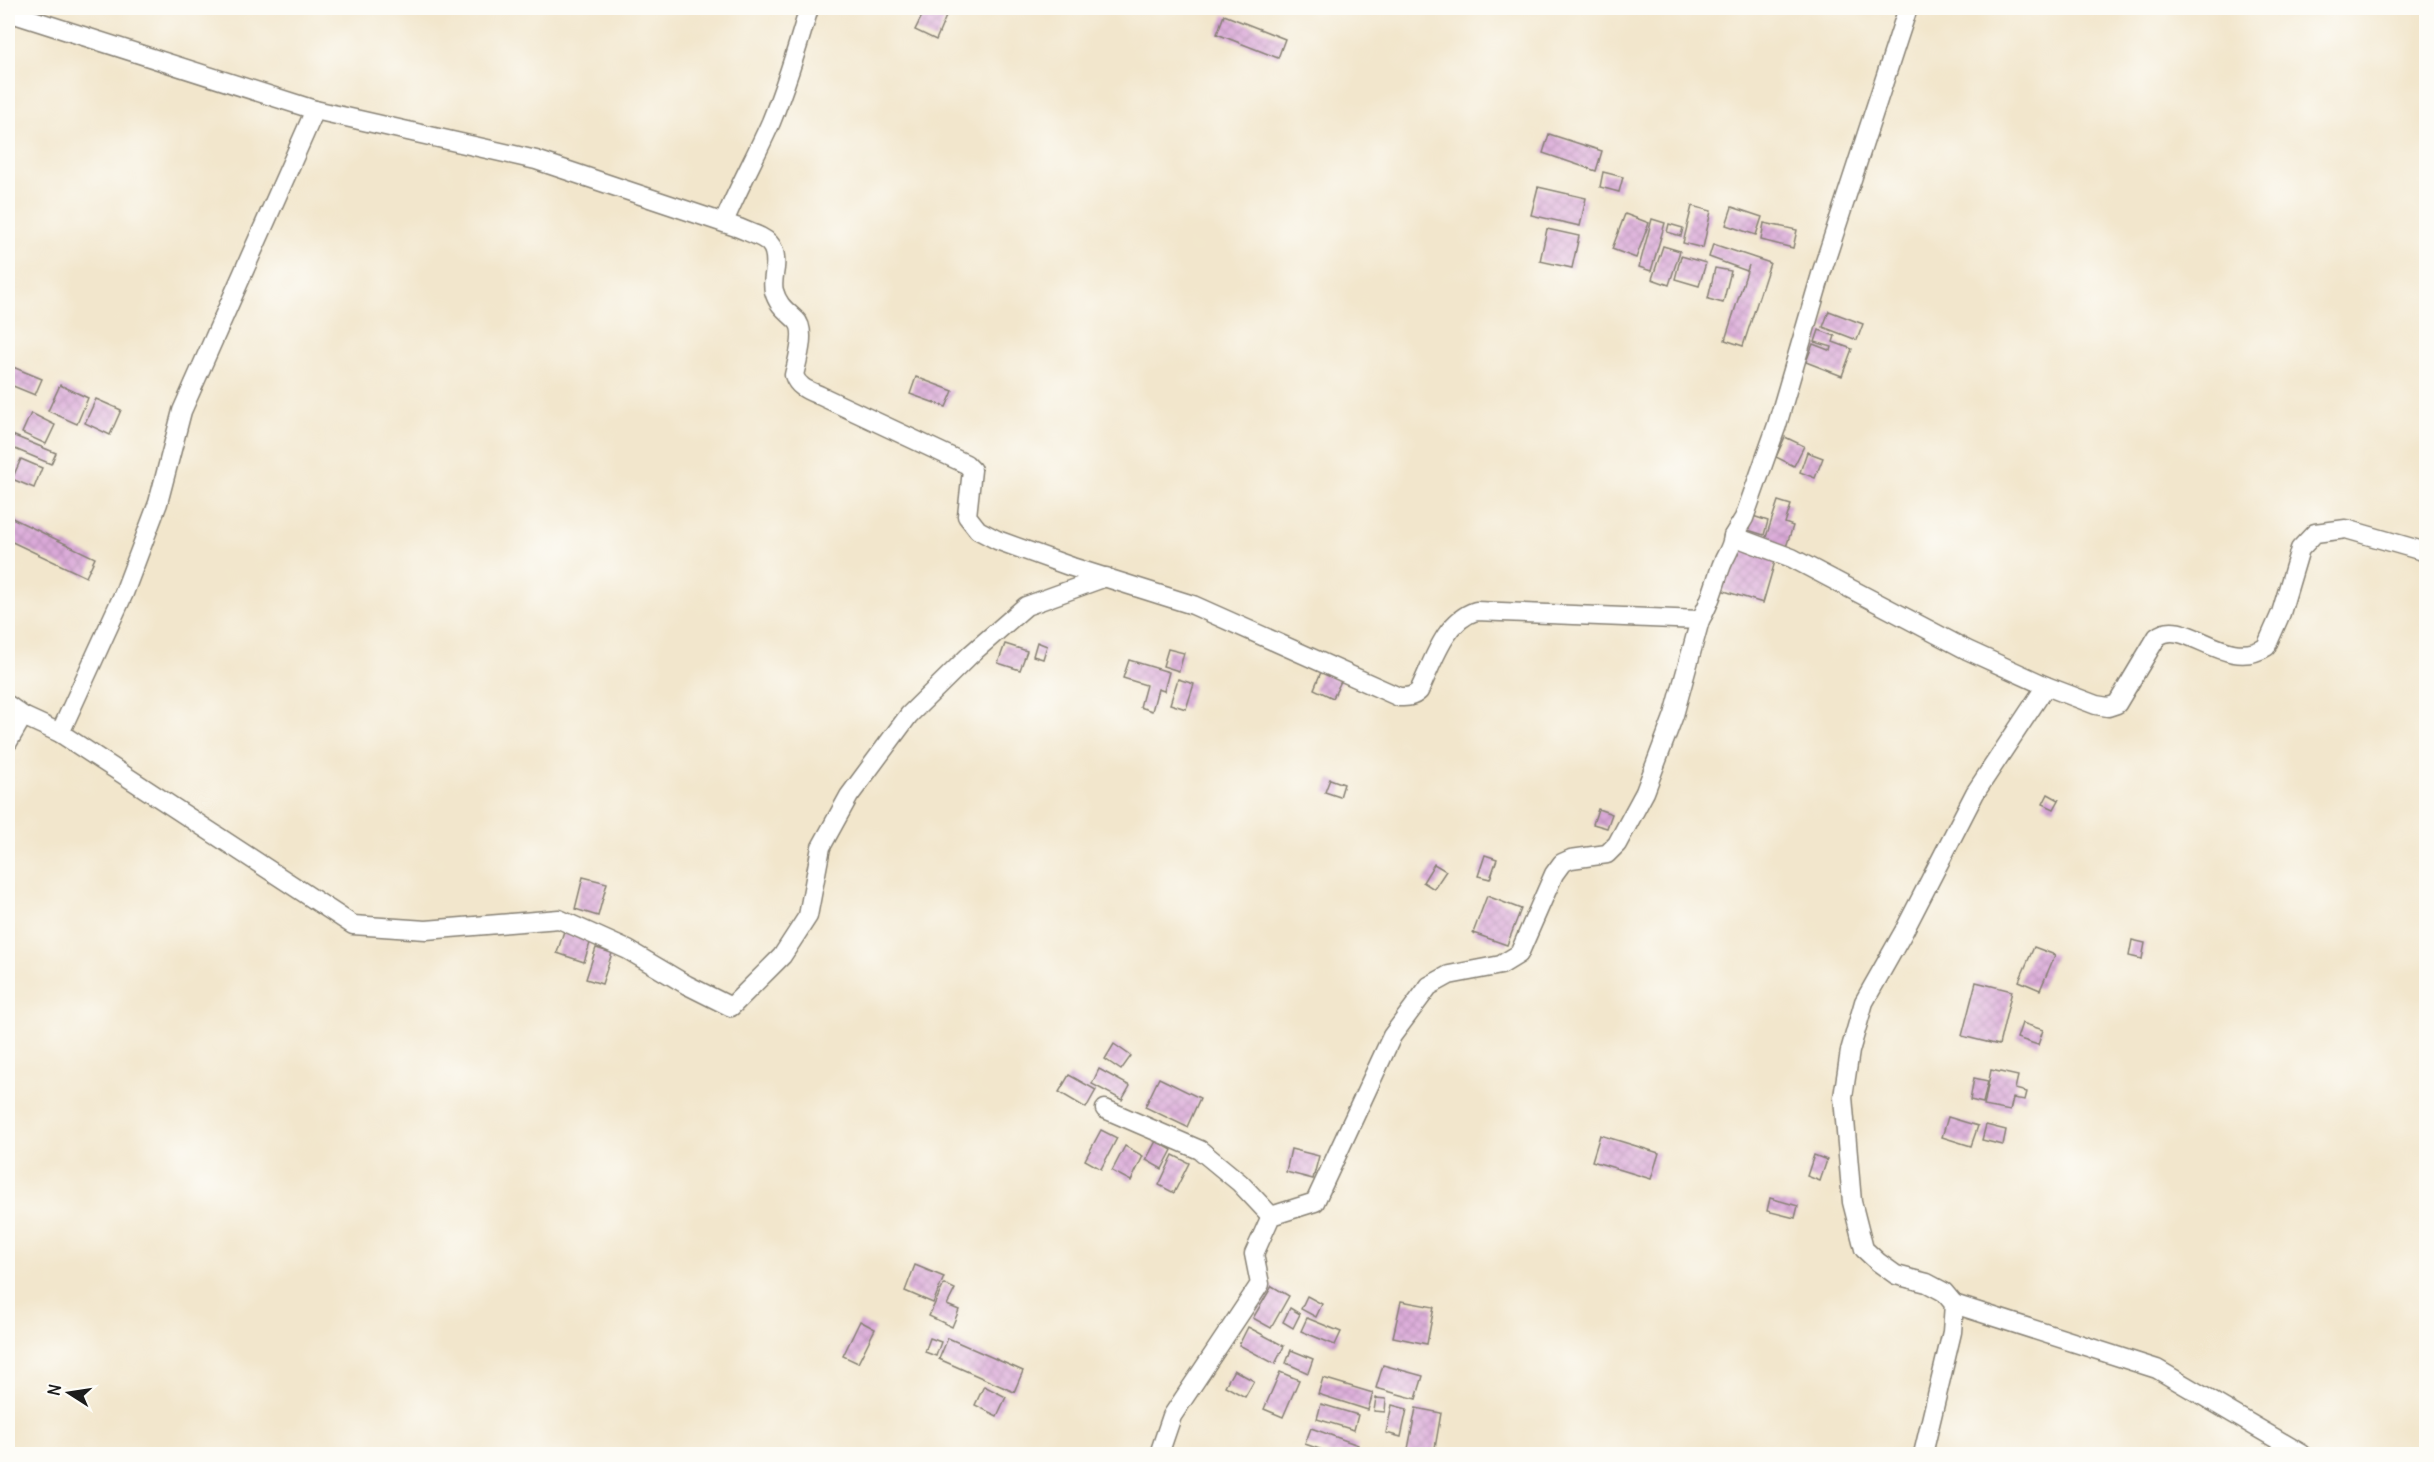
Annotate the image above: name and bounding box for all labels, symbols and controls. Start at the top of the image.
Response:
north arrow [39,1363,99,1423]
text: N [43,1382,65,1397]

